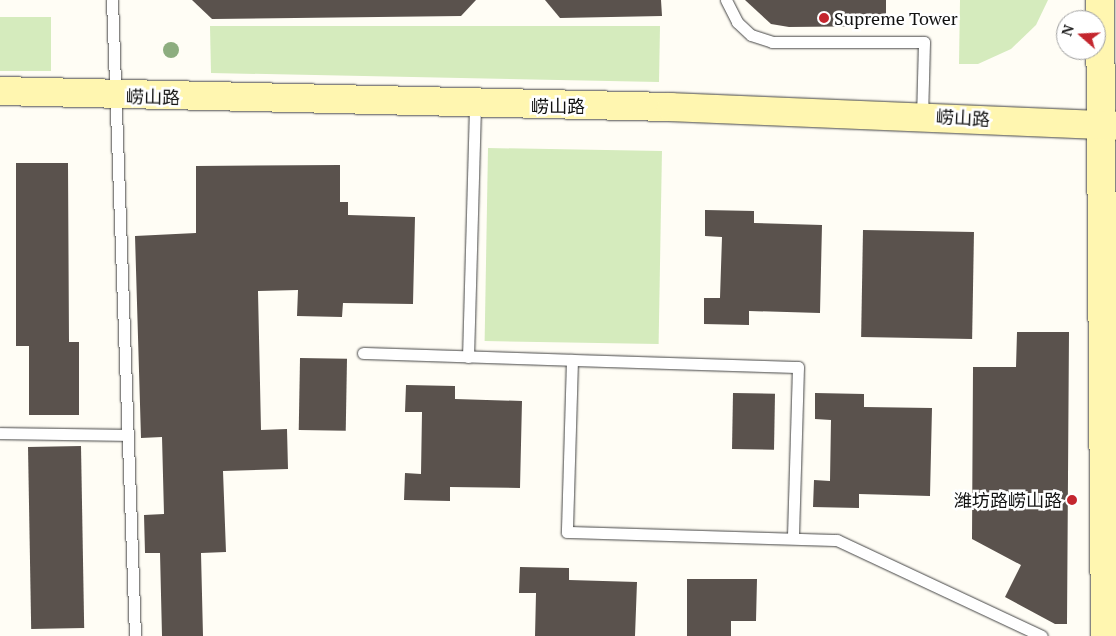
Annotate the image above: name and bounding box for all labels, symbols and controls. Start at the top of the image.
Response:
place label: Supreme Tower [834,7,958,29]
north arrow [1056,10,1106,60]
marker: Supreme Tower [818,12,830,24]
text: N [1057,22,1078,38]
street label: 崂山路 [126,86,180,108]
street label: 崂山路 [531,95,585,117]
street label: 崂山路 [935,106,991,130]
place label: 潍坊路崂山路 [954,489,1062,511]
marker: 潍坊路崂山路 [1066,494,1078,506]

